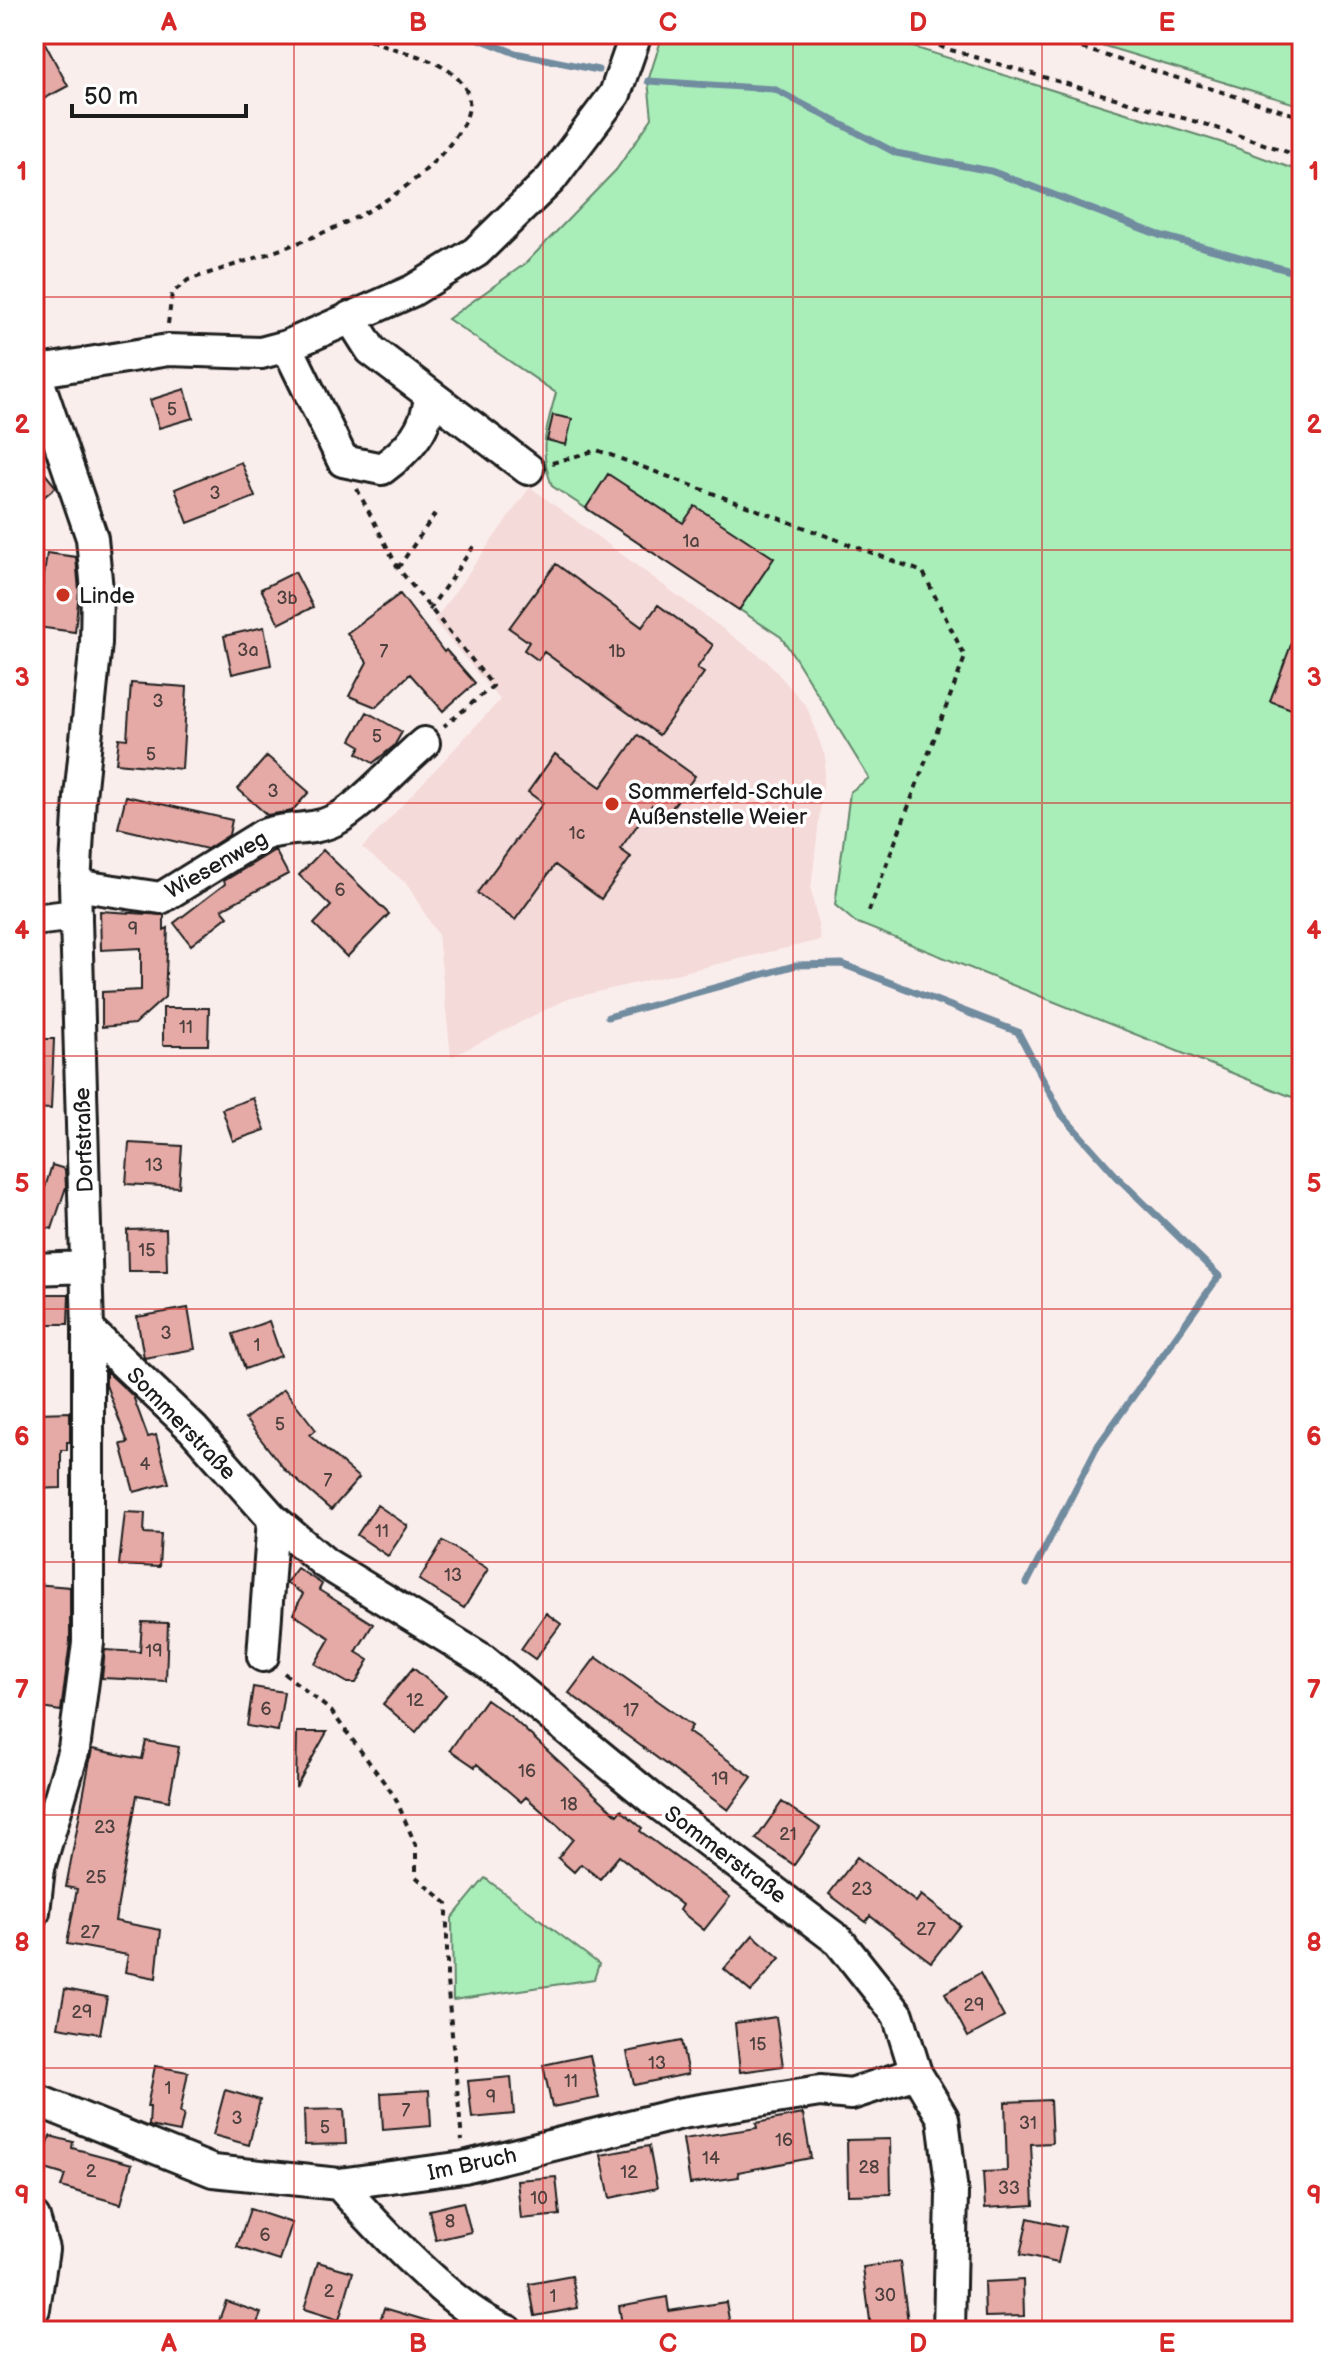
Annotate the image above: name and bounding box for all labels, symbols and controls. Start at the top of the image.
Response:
text: A [160,8,177,39]
text: B [409,8,427,39]
text: C [659,8,677,39]
text: D [909,8,927,39]
text: E [1159,8,1176,39]
scale bar [72,68,246,118]
text: 50 m [84,82,138,111]
text: 1 [17,157,27,188]
text: 1 [1309,157,1319,188]
house number: 5 [167,399,177,420]
text: 2 [14,410,30,441]
text: 2 [1306,410,1322,441]
house number: 3 [209,483,221,504]
house number: 1a [682,531,700,552]
place label: Linde [79,583,135,610]
marker: Linde [54,586,72,604]
house number: 3b [276,588,298,609]
house number: 3a [237,640,259,661]
house number: 7 [380,641,389,662]
house number: 1b [608,641,626,662]
text: 3 [14,663,30,694]
text: 3 [1306,663,1322,694]
house number: 3 [152,691,164,712]
house number: 5 [372,726,382,747]
house number: 5 [146,744,156,765]
place label: Sommerfeld-Schule Außenstelle Weier [628,779,823,831]
house number: 3 [267,781,279,802]
marker: Sommerfeld-Schule Außenstelle Weier [603,795,621,813]
house number: 1c [569,823,585,844]
street label: Wiesenweg [161,825,273,905]
house number: 6 [335,880,346,901]
text: 4 [14,916,30,947]
text: 4 [1306,916,1322,947]
house number: 9 [128,919,138,940]
house number: 11 [179,1017,193,1038]
street label: Dorfstraße [69,1087,100,1193]
house number: 13 [145,1155,163,1176]
text: 5 [14,1169,30,1200]
text: 5 [1306,1169,1322,1200]
house number: 15 [138,1240,156,1261]
house number: 3 [160,1323,172,1344]
house number: 1 [254,1335,260,1356]
street label: Sommerstraße [120,1362,241,1486]
house number: 5 [275,1414,285,1435]
text: 6 [14,1422,30,1453]
text: 6 [1306,1422,1322,1453]
house number: 4 [140,1454,151,1475]
house number: 7 [324,1470,333,1491]
house number: 11 [375,1521,389,1542]
house number: 13 [444,1565,462,1586]
house number: 19 [145,1641,163,1662]
text: 7 [15,1675,29,1706]
text: 7 [1307,1675,1321,1706]
house number: 12 [406,1690,424,1711]
house number: 6 [261,1699,272,1720]
house number: 17 [623,1700,639,1721]
house number: 16 [518,1761,536,1782]
house number: 19 [711,1769,729,1790]
house number: 18 [560,1794,578,1815]
street label: Sommerstraße [659,1800,792,1910]
house number: 23 [94,1817,116,1838]
house number: 21 [779,1824,797,1845]
house number: 25 [86,1867,106,1888]
house number: 23 [851,1879,873,1900]
house number: 27 [916,1919,936,1940]
house number: 27 [80,1922,100,1943]
text: 8 [14,1928,30,1959]
text: 8 [1306,1928,1322,1959]
house number: 29 [963,1995,985,2016]
house number: 29 [71,2002,93,2023]
house number: 15 [749,2034,767,2055]
house number: 13 [648,2053,666,2074]
house number: 11 [564,2071,578,2092]
house number: 1 [165,2078,171,2099]
house number: 9 [486,2087,496,2108]
house number: 7 [402,2100,411,2121]
house number: 3 [231,2108,243,2129]
house number: 31 [1019,2113,1037,2134]
house number: 5 [320,2117,330,2138]
house number: 16 [775,2130,793,2151]
street label: Im Bruch [425,2142,519,2187]
house number: 14 [702,2148,720,2169]
house number: 28 [858,2157,880,2178]
house number: 2 [86,2161,97,2182]
house number: 12 [620,2162,638,2183]
house number: 33 [998,2178,1020,2199]
text: 9 [14,2181,30,2212]
text: 9 [1306,2181,1322,2212]
house number: 10 [530,2188,548,2209]
house number: 8 [445,2211,455,2232]
house number: 6 [260,2225,271,2246]
house number: 2 [324,2281,335,2302]
house number: 30 [874,2285,896,2306]
house number: 1 [550,2286,556,2307]
text: A [160,2329,177,2360]
text: B [409,2329,427,2360]
text: C [659,2329,677,2360]
text: D [909,2329,927,2360]
text: E [1159,2329,1176,2360]

